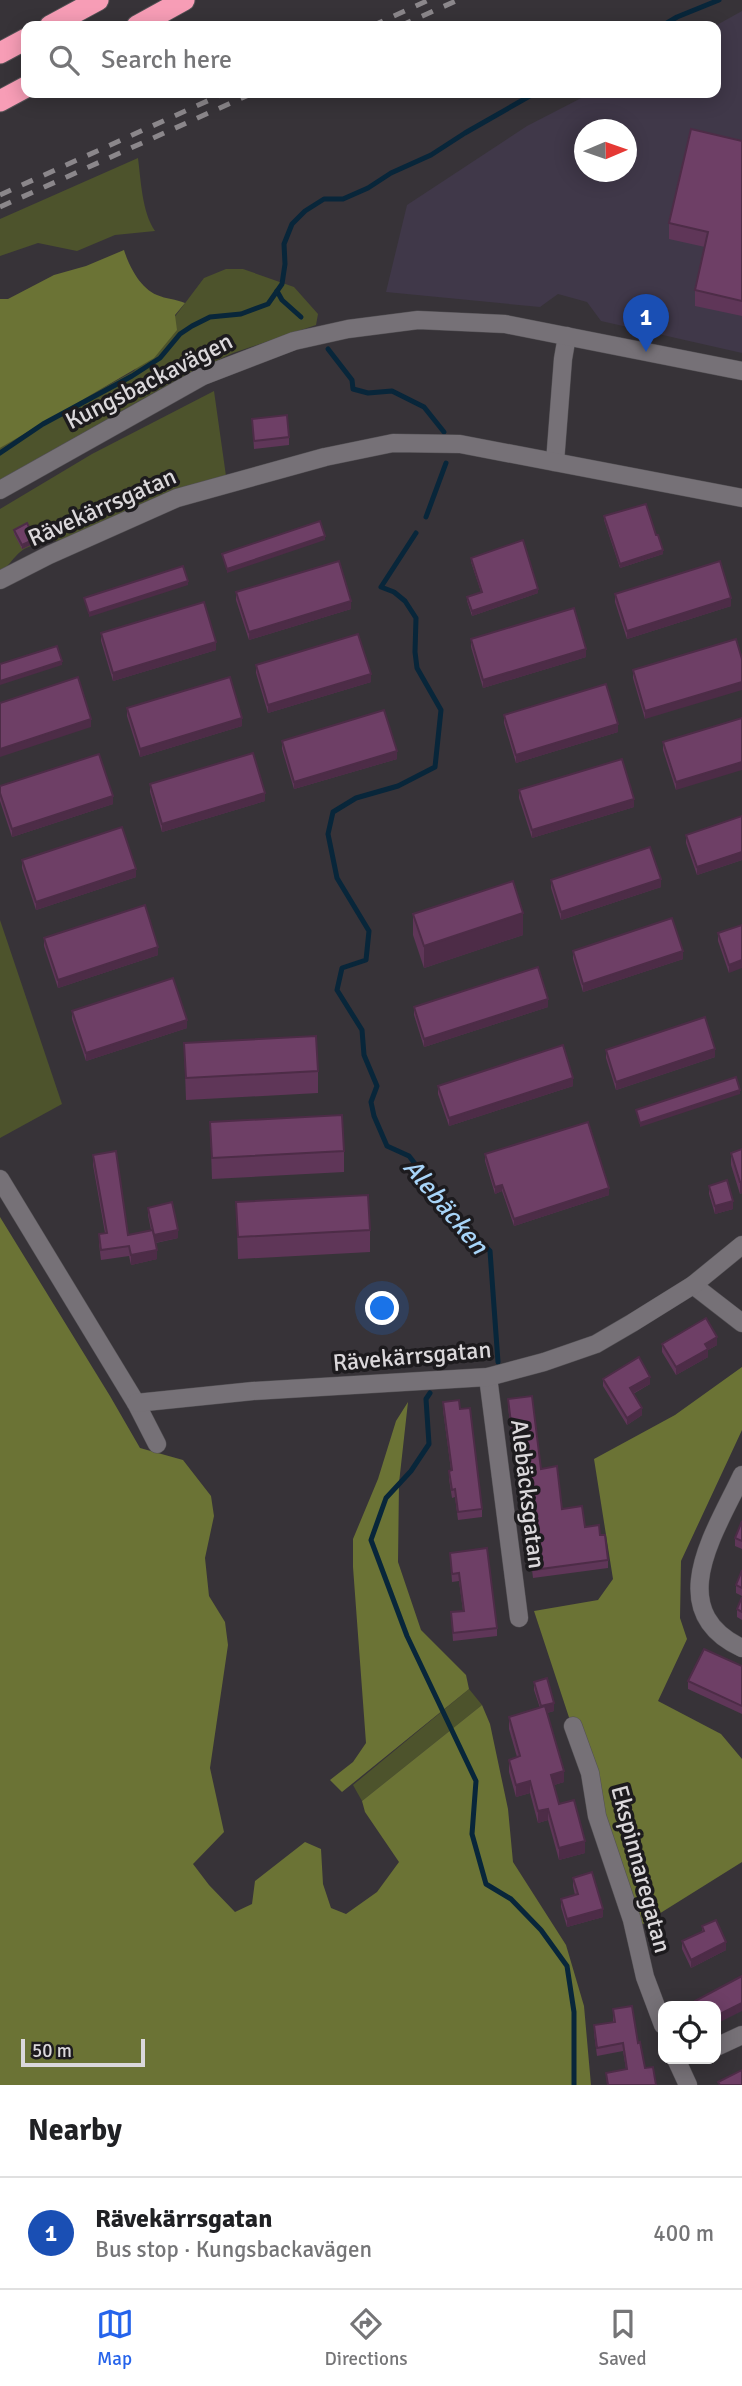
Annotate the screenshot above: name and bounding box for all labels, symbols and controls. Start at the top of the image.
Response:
search box [21,21,721,98]
icon: search [45,41,83,79]
text: Search here [101,44,232,76]
north arrow [574,119,637,182]
pin: 1 [623,294,669,352]
street label: Kungsbackavägen [60,326,238,436]
street label: Rävekärrsgatan [23,461,181,553]
water label: Alebäcken [396,1152,495,1262]
your location [365,1291,399,1325]
street label: Rävekärrsgatan [331,1334,493,1378]
street label: Alebäcksgatan [504,1418,552,1570]
street label: Ekspinnaregatan [604,1782,678,1956]
map controls [658,2001,721,2064]
button: locate [658,2001,721,2064]
scale bar [21,2036,145,2068]
text: 50 m [32,2039,72,2063]
text: Nearby [28,2112,122,2149]
text: Rävekärrsgatan [95,2203,272,2235]
text: 1 [45,2219,57,2248]
text: 400 m [653,2219,714,2248]
text: Bus stop · Kungsbackavägen [95,2235,372,2264]
tab: Map [96,2305,134,2371]
tab: Directions [325,2305,408,2371]
tab: Saved [599,2305,646,2371]

